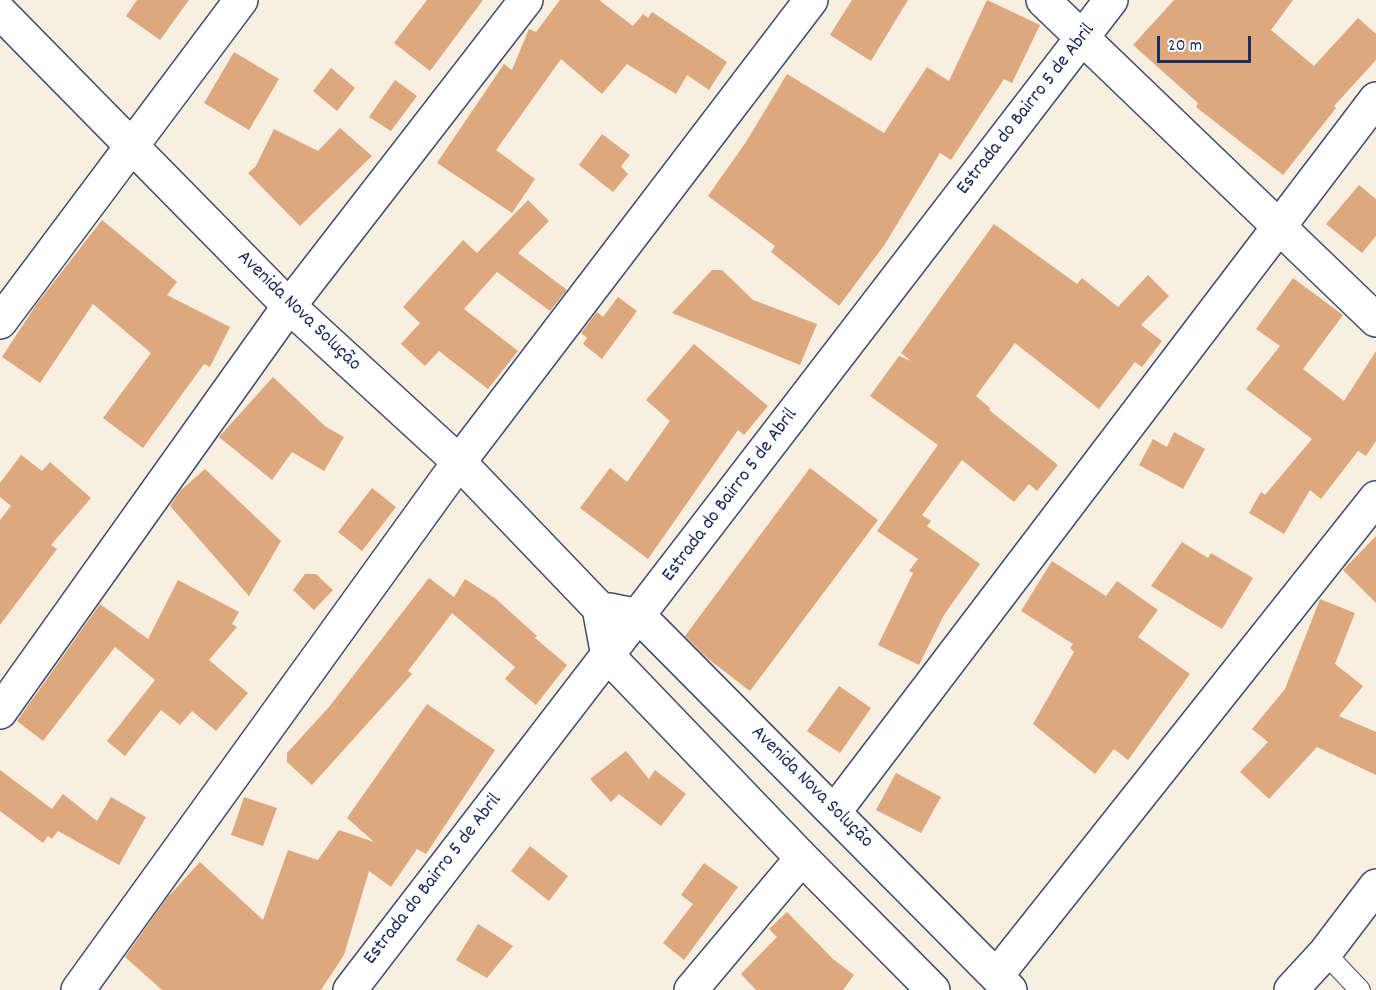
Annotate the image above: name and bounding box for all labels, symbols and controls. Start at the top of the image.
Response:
street label: Estrada do Bairro 5 de Abril [953,20,1101,200]
scale bar [1160,24,1254,62]
text: 20 m [1168,34,1202,59]
street label: Avenida Nova Solução [231,247,365,377]
street label: Estrada do Bairro 5 de Abril [658,405,804,587]
street label: Avenida Nova Solução [745,722,877,854]
street label: Estrada do Bairro 5 de Abril [360,790,508,970]

